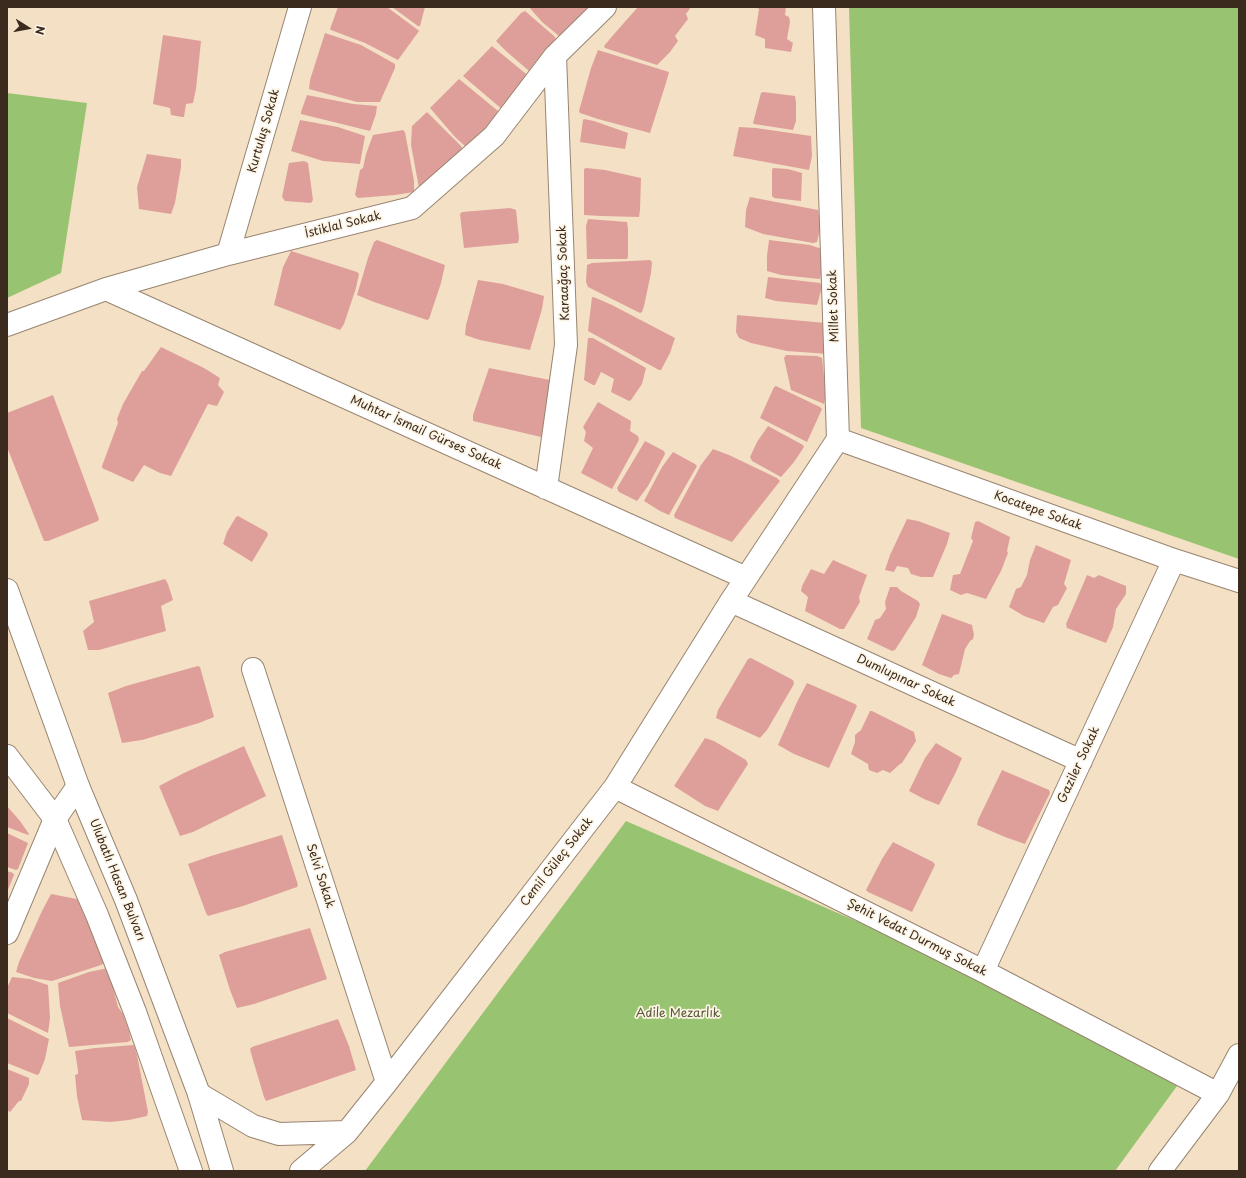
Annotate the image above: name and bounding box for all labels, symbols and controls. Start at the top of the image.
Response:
north arrow [8,8,48,48]
text: N [31,24,49,36]
street label: Kurtuluş Sokak [245,87,283,175]
street label: İstiklal Sokak [303,209,383,241]
street label: Karaağaç Sokak [555,225,573,321]
street label: Millet Sokak [826,269,842,343]
street label: Muhtar İsmail Gürses Sokak [348,393,504,473]
street label: Kocatepe Sokak [992,488,1084,534]
street label: Dumlupınar Sokak [854,652,958,710]
street label: Gaziler Sokak [1055,724,1103,806]
street label: Cemil Güleç Sokak [518,815,596,909]
street label: Ulubatlı Hasan Bulvarı [86,817,148,943]
street label: Selvi Sokak [303,842,337,910]
street label: Şehit Vedat Durmuş Sokak [845,896,989,980]
park label: Adile Mezarlık [636,1007,720,1021]

